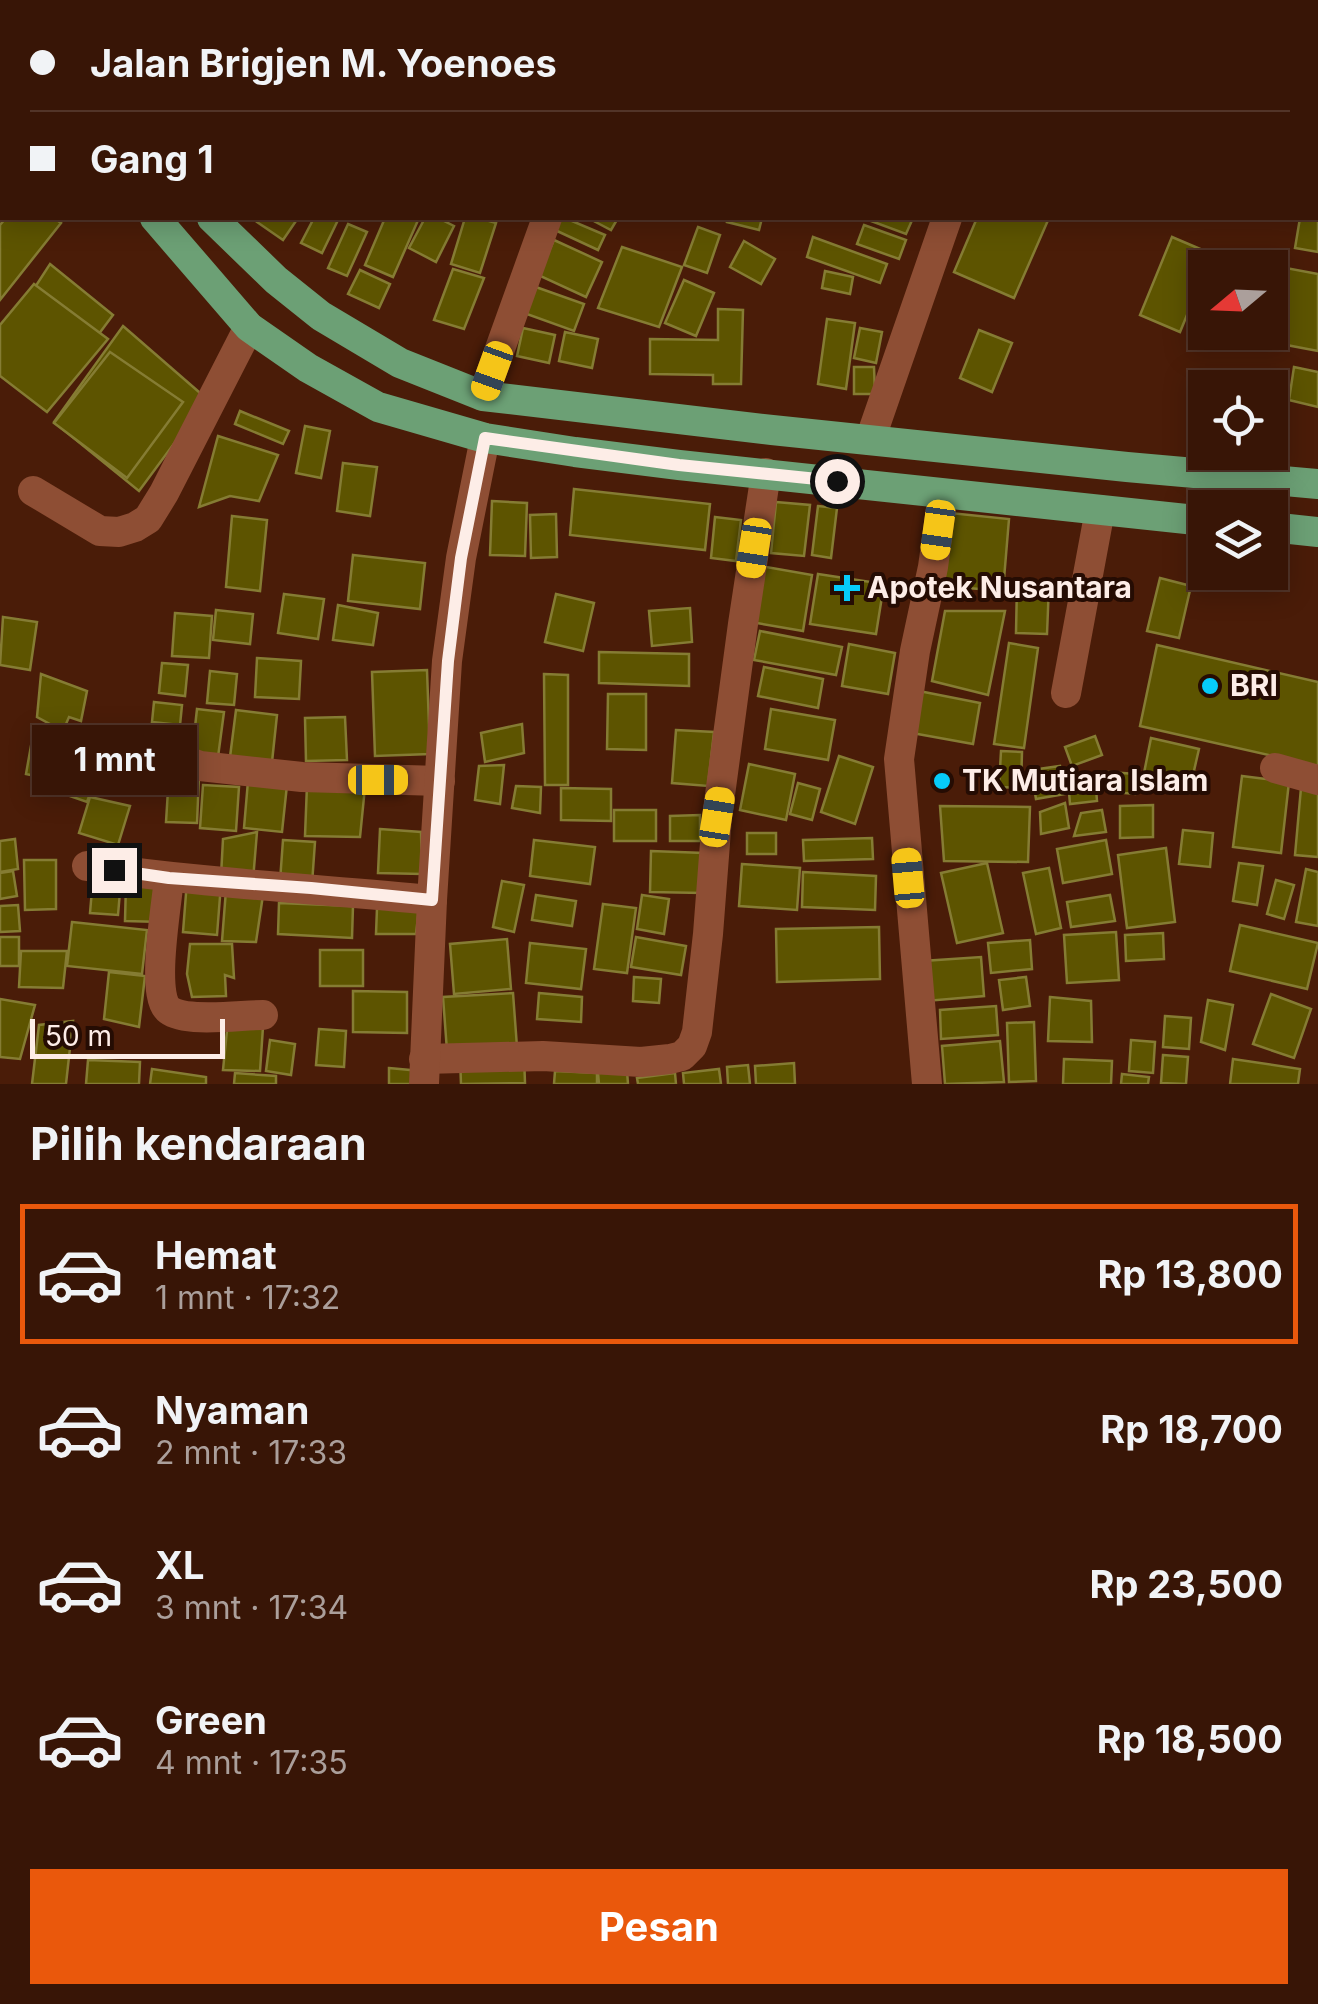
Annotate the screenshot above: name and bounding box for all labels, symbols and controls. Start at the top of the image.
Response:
text: Jalan Brigjen M. Yoenoes [90,40,557,86]
text: Gang 1 [90,136,214,182]
north arrow [1188,250,1288,350]
map controls [1188,250,1288,590]
car [468,338,516,404]
button: locate [1188,370,1288,470]
route start [815,459,860,504]
button: layers [1188,490,1288,590]
car [919,498,957,562]
car [734,516,774,580]
place label: Apotek Nusantara [867,569,1132,605]
marker: Apotek Nusantara [836,577,858,599]
place label: BRI [1230,667,1278,703]
marker: BRI [1199,675,1221,697]
callout: 1 mnt [32,725,196,795]
text: 1 mnt [73,740,156,779]
place label: TK Mutiara Islam [962,762,1208,798]
car [348,765,408,795]
marker: TK Mutiara Islam [931,770,953,792]
car [697,785,737,849]
car [890,847,926,909]
route end [92,848,137,893]
scale bar [30,1014,225,1058]
text: 50 m [45,1019,112,1053]
text: Pilih kendaraan [30,1116,367,1171]
icon: car [35,1229,125,1319]
text: Hemat [155,1232,277,1278]
text: Rp 13,800 [1097,1251,1283,1297]
text: 1 mnt · 17:32 [155,1278,340,1317]
icon: car [35,1384,125,1474]
text: Nyaman [155,1387,309,1433]
text: Rp 18,700 [1100,1406,1283,1452]
text: 2 mnt · 17:33 [155,1433,347,1472]
icon: car [35,1539,125,1629]
text: XL [155,1542,205,1588]
text: Rp 23,500 [1089,1561,1283,1607]
text: 3 mnt · 17:34 [155,1588,348,1627]
icon: car [35,1694,125,1784]
text: Green [155,1697,267,1743]
text: Rp 18,500 [1097,1716,1283,1762]
text: 4 mnt · 17:35 [155,1743,348,1782]
button: Pesan [30,1869,1288,1984]

